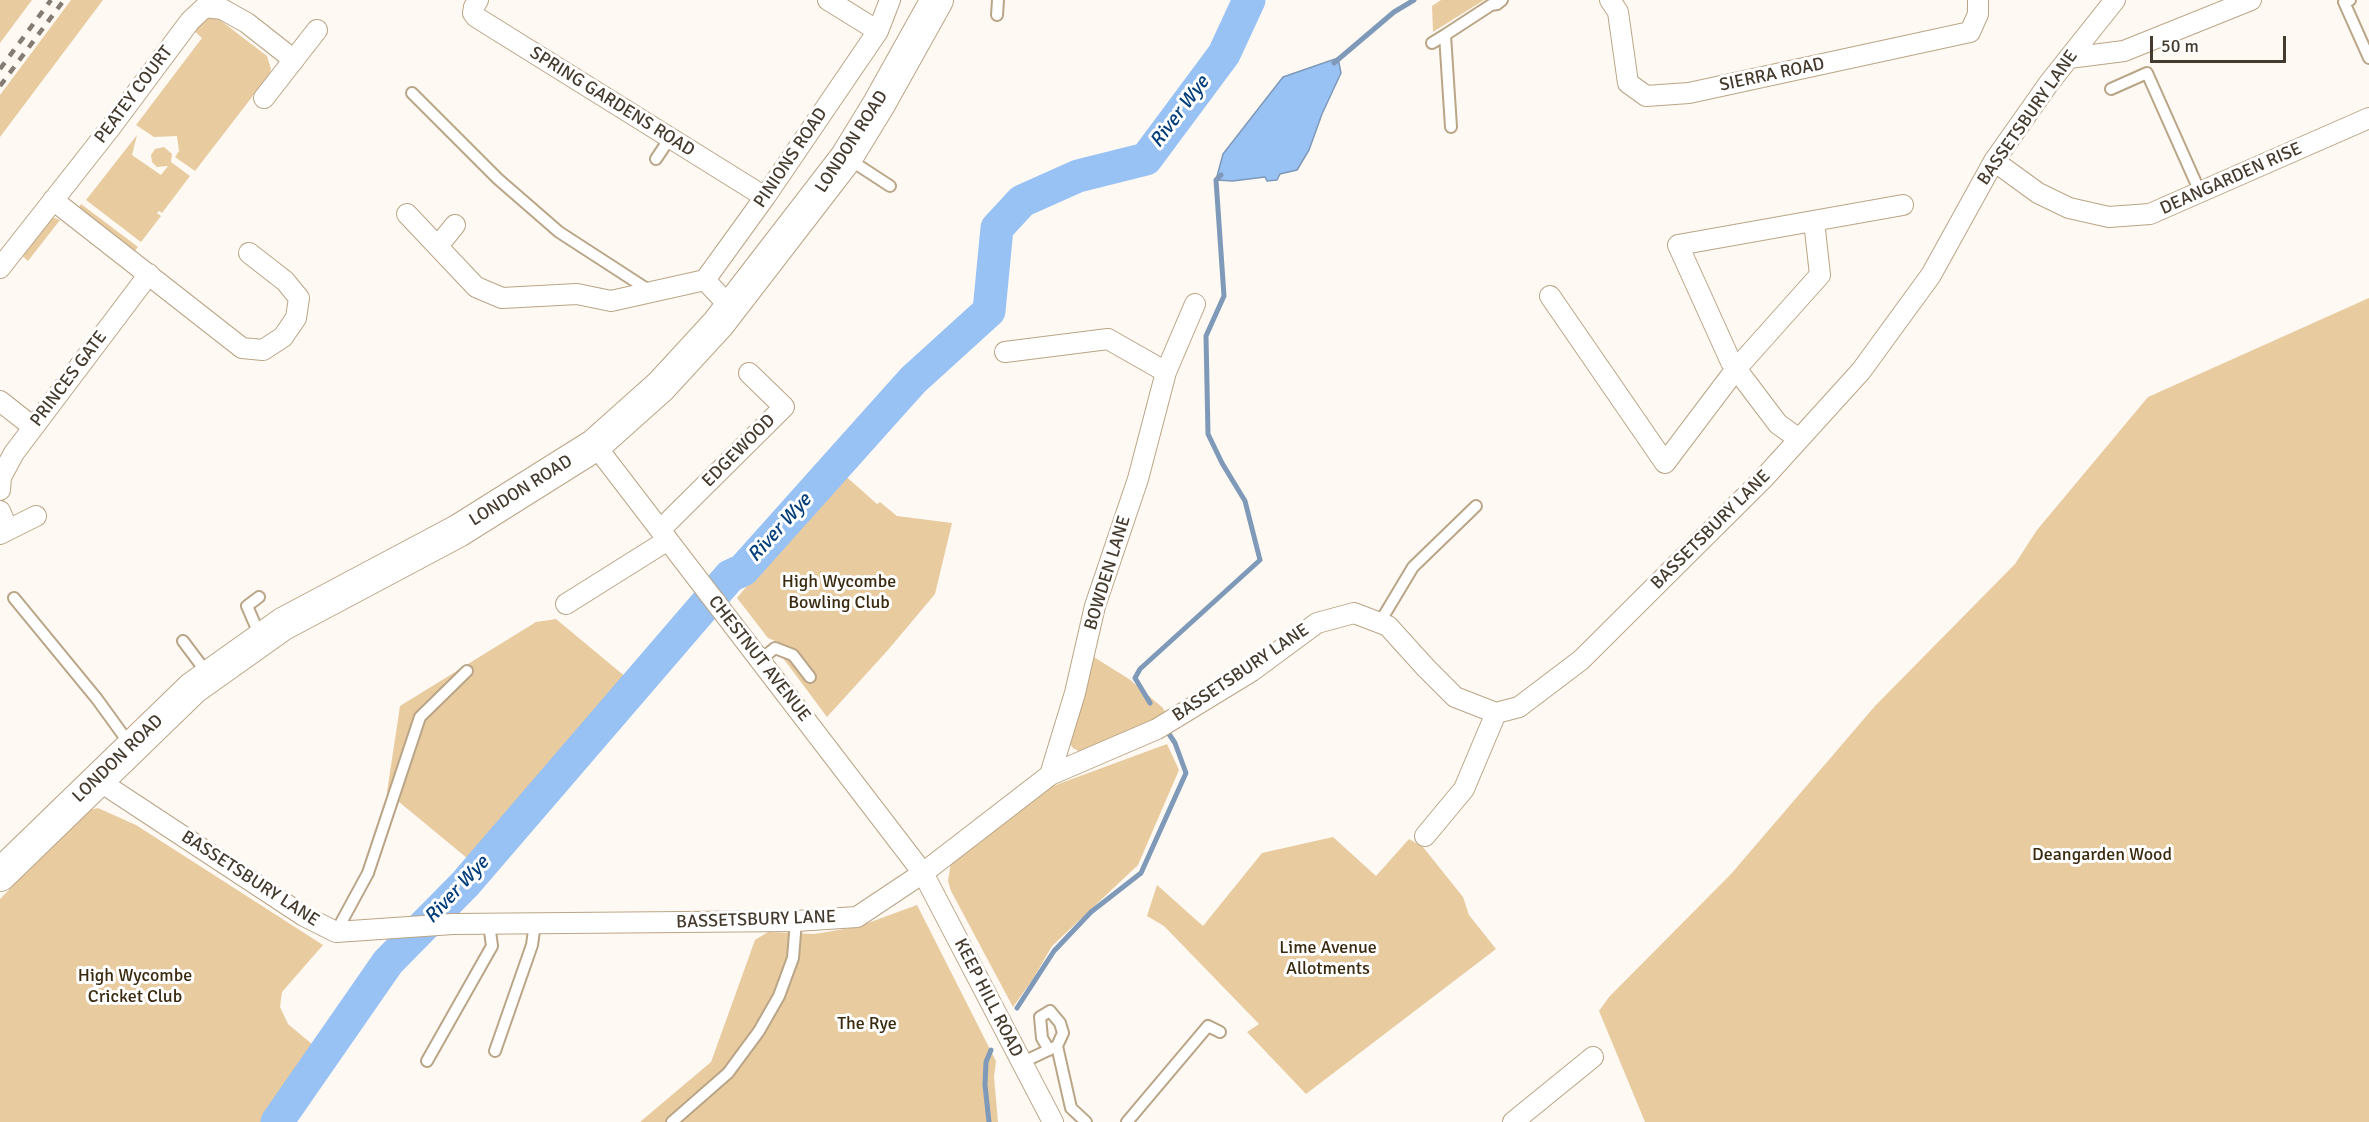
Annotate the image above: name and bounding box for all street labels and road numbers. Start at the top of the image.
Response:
street label: PEATEY COURT [90,42,178,148]
street label: SPRING GARDENS ROAD [526,42,698,162]
street label: BASSETSBURY LANE [1973,46,2083,190]
street label: SIERRA ROAD [1717,53,1827,97]
street label: LONDON ROAD [811,87,893,197]
street label: PINIONS ROAD [750,104,832,212]
street label: DEANGARDEN RISE [2157,138,2305,220]
street label: PRINCES GATE [26,327,112,431]
street label: EDGEWOOD [698,410,780,492]
street label: LONDON ROAD [465,451,577,531]
street label: BASSETSBURY LANE [1647,466,1775,594]
street label: BOWDEN LANE [1080,513,1136,633]
street label: CHESTNUT AVENUE [703,592,815,726]
street label: BASSETSBURY LANE [1169,619,1313,727]
street label: LONDON ROAD [68,710,168,808]
street label: BASSETSBURY LANE [177,826,323,932]
street label: BASSETSBURY LANE [676,906,836,934]
street label: KEEP HILL ROAD [949,935,1027,1061]

